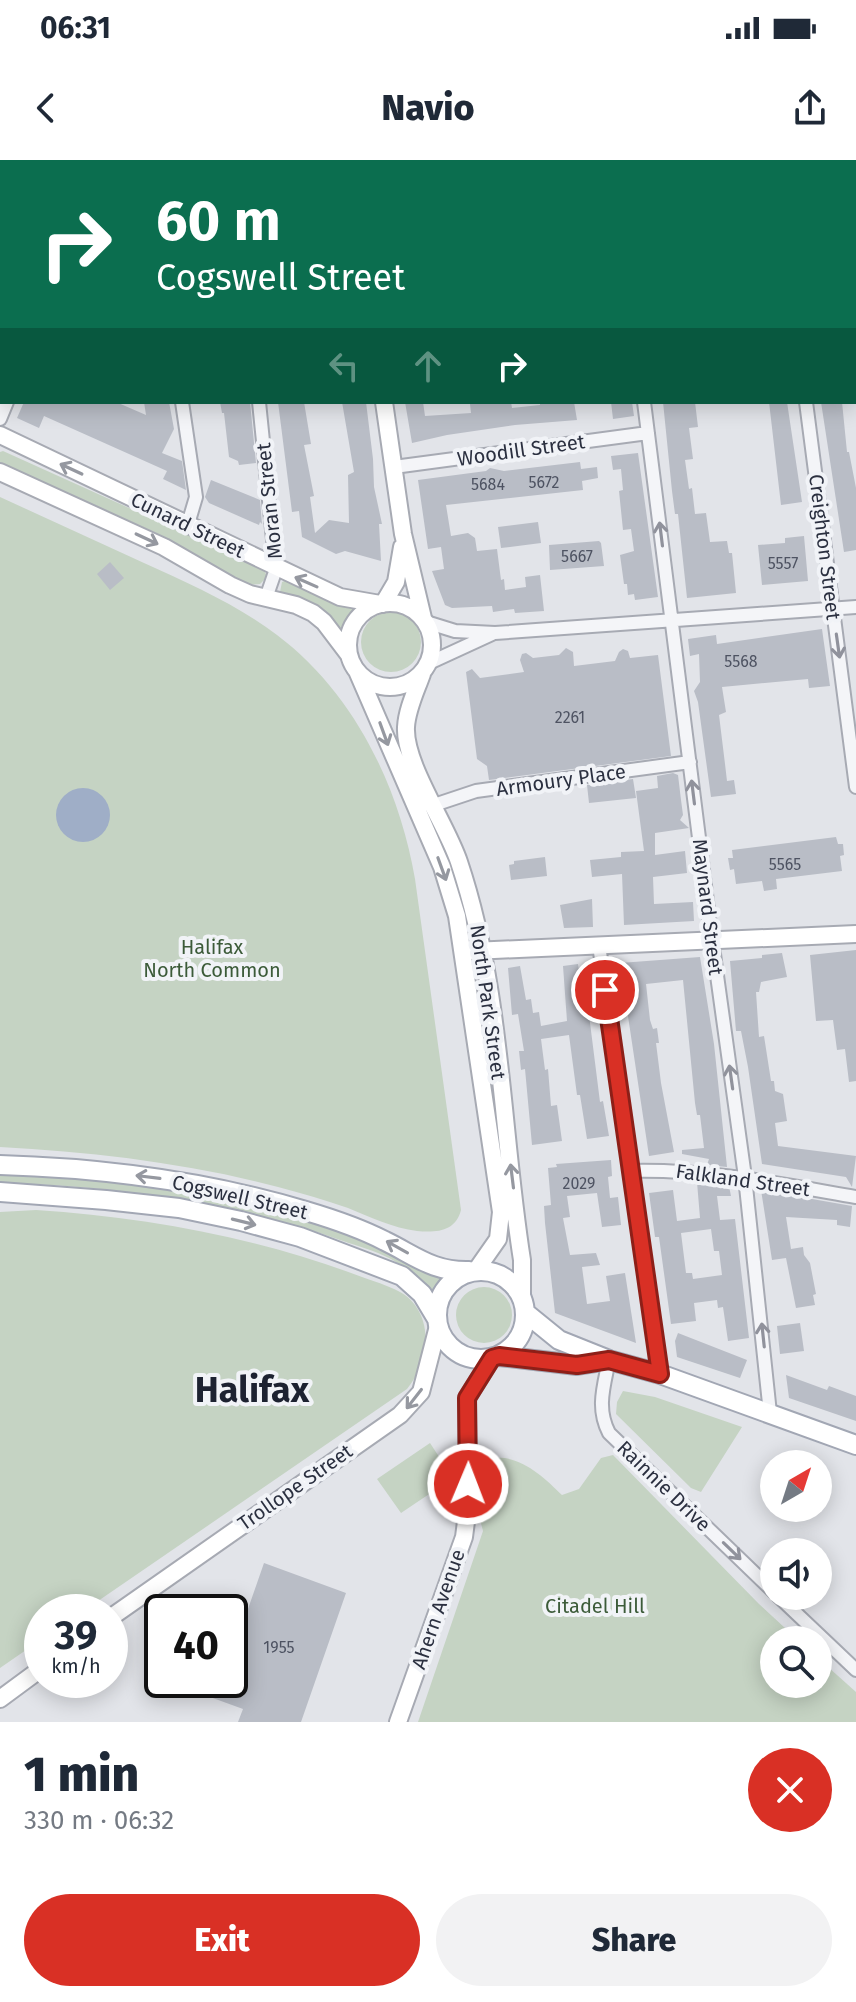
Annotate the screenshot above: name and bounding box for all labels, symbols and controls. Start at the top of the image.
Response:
text: 06:31 [40,10,111,46]
icon: back [24,86,68,130]
text: Navio [382,86,474,130]
icon: share [788,86,832,130]
text: 60 m [156,188,281,255]
icon: right [24,192,128,296]
text: Cogswell Street [156,256,405,300]
icon: left [322,344,366,388]
icon: ahead [406,344,450,388]
icon: right [490,344,534,388]
street label: Woodill Street [456,429,587,471]
street label: Moran Street [251,441,287,560]
one-way arrow [60,461,84,476]
house number: 5672 [529,473,560,492]
street label: Creighton Street [804,473,846,622]
house number: 5684 [471,475,505,494]
street label: Cunard Street [127,487,250,563]
one-way arrow [653,522,668,547]
one-way arrow [135,532,159,547]
house number: 5667 [561,547,593,566]
house number: 5557 [768,554,798,573]
one-way arrow [294,574,318,589]
one-way arrow [831,633,846,658]
house number: 5568 [724,652,758,671]
house number: 2261 [555,708,585,727]
one-way arrow [378,722,392,746]
street label: Armoury Place [495,759,627,801]
one-way arrow [686,779,701,806]
street label: Maynard Street [688,837,728,977]
house number: 5565 [769,855,801,874]
one-way arrow [436,856,451,881]
street label: North Park Street [465,923,511,1082]
park label: Halifax North Common [143,935,281,982]
pin [571,956,639,1024]
icon: arrive [583,968,627,1012]
one-way arrow [723,1065,738,1090]
street label: Falkland Street [674,1159,812,1201]
one-way arrow [504,1163,519,1190]
one-way arrow [135,1170,162,1185]
street label: Cogswell Street [170,1170,311,1224]
house number: 2029 [563,1174,595,1193]
one-way arrow [230,1216,256,1231]
one-way arrow [386,1239,409,1255]
one-way arrow [755,1322,770,1349]
district label: Halifax [195,1368,310,1412]
one-way arrow [405,1388,422,1409]
street label: Rainnie Drive [612,1435,716,1537]
street label: Trollope Street [233,1438,357,1535]
position arrow [426,1442,510,1526]
north arrow [760,1450,832,1522]
map controls [760,1450,832,1698]
button: sound [760,1538,832,1610]
one-way arrow [722,1541,741,1560]
street label: Ahern Avenue [406,1546,470,1672]
speed limit sign: 40 [144,1594,248,1698]
park label: Citadel Hill [545,1594,645,1618]
text: 39 [55,1612,97,1660]
button: search [760,1626,832,1698]
house number: 1955 [263,1638,295,1657]
text: km/h [51,1654,101,1678]
text: 1 min [24,1746,139,1804]
button: close [748,1748,832,1832]
text: 330 m · 06:32 [24,1805,174,1836]
button: Exit [24,1894,420,1986]
button: Share [436,1894,832,1986]

